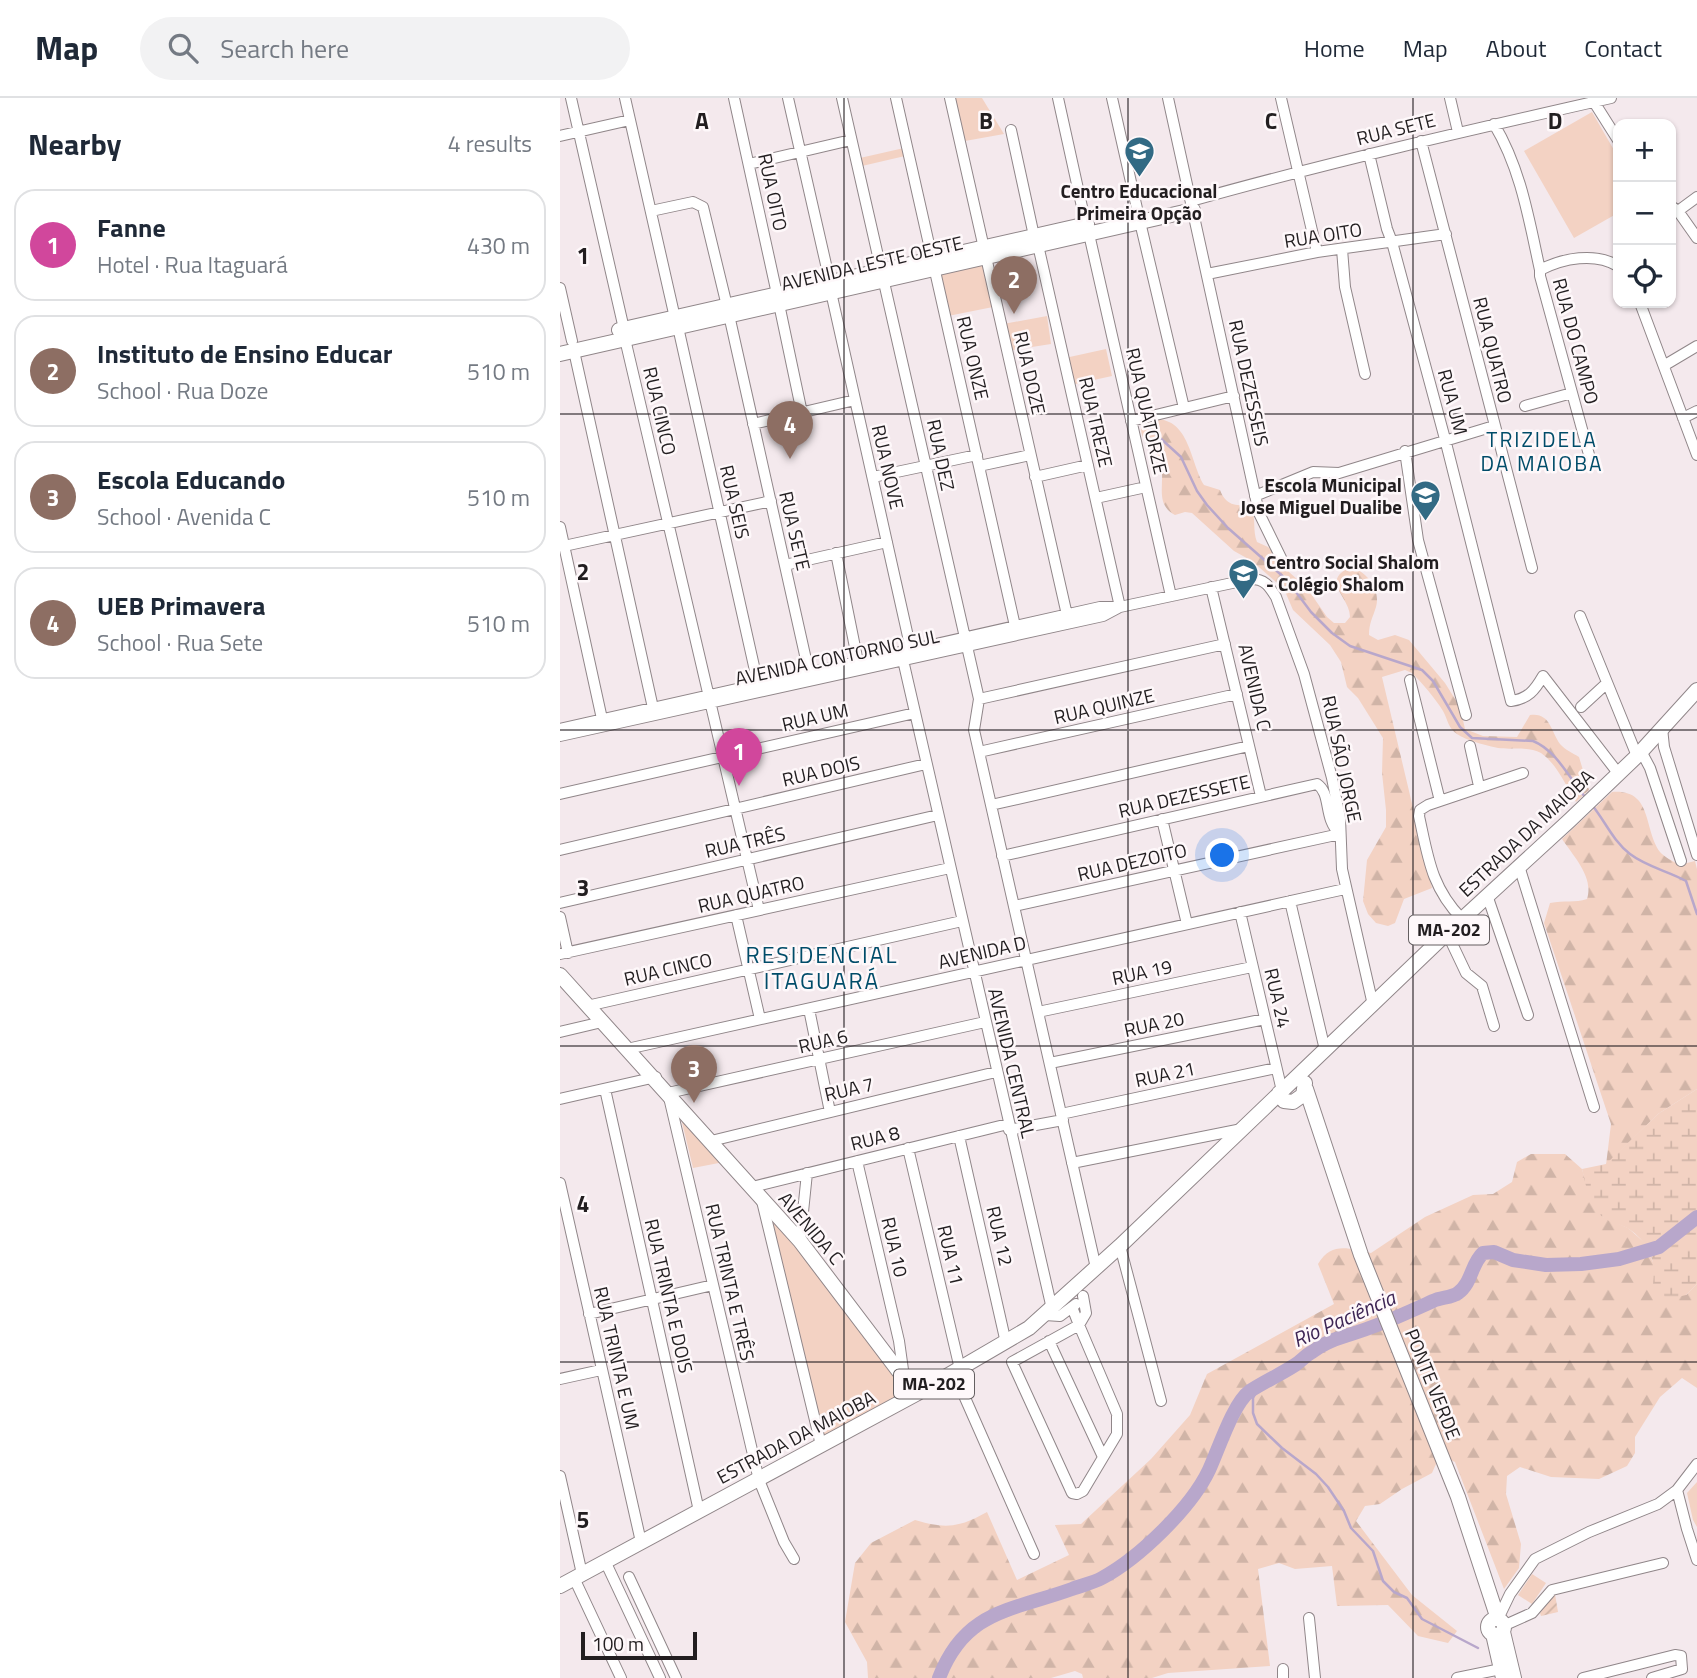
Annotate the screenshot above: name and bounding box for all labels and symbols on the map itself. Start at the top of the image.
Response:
text: A [695,103,709,138]
text: B [979,103,993,138]
text: C [1265,103,1277,138]
text: D [1548,103,1562,138]
street label: RUA SETE [1353,105,1439,152]
school or university icon: Centro Educacional Primeira Opção [1122,135,1156,179]
street label: RUA OITO [751,150,796,233]
place label: Centro Educacional Primeira Opção [1060,176,1218,227]
street label: RUA OITO [1282,214,1364,255]
street label: AVENIDA LESTE OESTE [778,227,966,298]
text: 1 [577,238,589,273]
pin: 2 [991,256,1037,314]
street label: RUA DO CAMPO [1546,274,1607,407]
street label: RUA QUATRO [1466,294,1521,406]
street label: RUA ONZE [950,313,997,403]
street label: RUA DEZESSEIS [1222,317,1277,449]
street label: RUA DOZE [1007,328,1054,417]
street label: RUA QUATORZE [1119,345,1176,477]
street label: RUA CINCO [636,364,685,458]
street label: RUA UM [1431,366,1476,438]
street label: RUA TREZE [1072,374,1121,470]
pin: 4 [767,401,813,459]
street label: RUA DEZ [920,417,963,493]
street label: RUA NOVE [865,422,912,512]
district label: TRIZIDELA DA MAIOBA [1481,423,1603,479]
street label: RUA SEIS [713,462,758,542]
place label: Escola Municipal Jose Miguel Dualibe [1240,470,1402,521]
school or university icon: Escola Municipal Jose Miguel Dualibe [1408,479,1442,523]
street label: RUA SETE [772,488,819,573]
place label: Centro Social Shalom - Colégio Shalom [1266,547,1439,598]
text: 2 [577,554,589,589]
school or university icon: Centro Social Shalom - Colégio Shalom [1226,556,1260,600]
street label: AVENIDA CONTORNO SUL [732,621,942,692]
street label: AVENIDA C [1231,641,1279,733]
street label: RUA QUINZE [1051,680,1157,731]
street label: RUA SÃO JORGE [1315,693,1370,825]
street label: RUA UM [779,695,851,738]
pin: 1 [716,728,762,786]
street label: RUA DOIS [779,747,863,794]
street label: ESTRADA DA MAIOBA [1451,762,1600,903]
street label: RUA DEZESSETE [1115,766,1253,825]
street label: RUA TRÊS [702,818,788,865]
street label: RUA DEZOITO [1074,835,1189,888]
your location [1205,838,1239,872]
street label: RUA QUATRO [695,867,807,920]
text: 3 [577,870,589,905]
road number: MA-202 [1409,916,1489,944]
street label: AVENIDA D [935,927,1029,976]
district label: RESIDENCIAL ITAGUARÁ [746,937,898,998]
street label: RUA CINCO [621,944,715,993]
street label: RUA 19 [1109,951,1175,992]
street label: RUA 24 [1258,965,1299,1031]
street label: AVENIDA CENTRAL [981,985,1044,1141]
street label: RUA 20 [1121,1003,1187,1044]
street label: RUA 6 [795,1021,850,1060]
pin: 3 [671,1045,717,1103]
street label: RUA 21 [1132,1053,1198,1094]
street label: RUA 7 [821,1069,876,1108]
street label: RUA 8 [847,1117,903,1158]
street label: AVENIDA C [772,1185,851,1271]
text: 4 [577,1186,589,1221]
street label: RUA TRINTA E TRÊS [698,1201,763,1363]
street label: RUA 12 [980,1203,1021,1269]
street label: RUA 10 [875,1214,916,1280]
street label: RUA TRINTA E DOIS [638,1216,701,1376]
street label: RUA 11 [931,1222,972,1288]
water label: Rio Paciência [1287,1281,1401,1355]
street label: RUA TRINTA E UM [587,1283,648,1432]
street label: PONTE VERDE [1398,1324,1469,1444]
road number: MA-202 [894,1370,974,1399]
street label: ESTRADA DA MAIOBA [711,1382,880,1491]
text: 5 [577,1502,589,1537]
scale bar [581,1629,696,1661]

